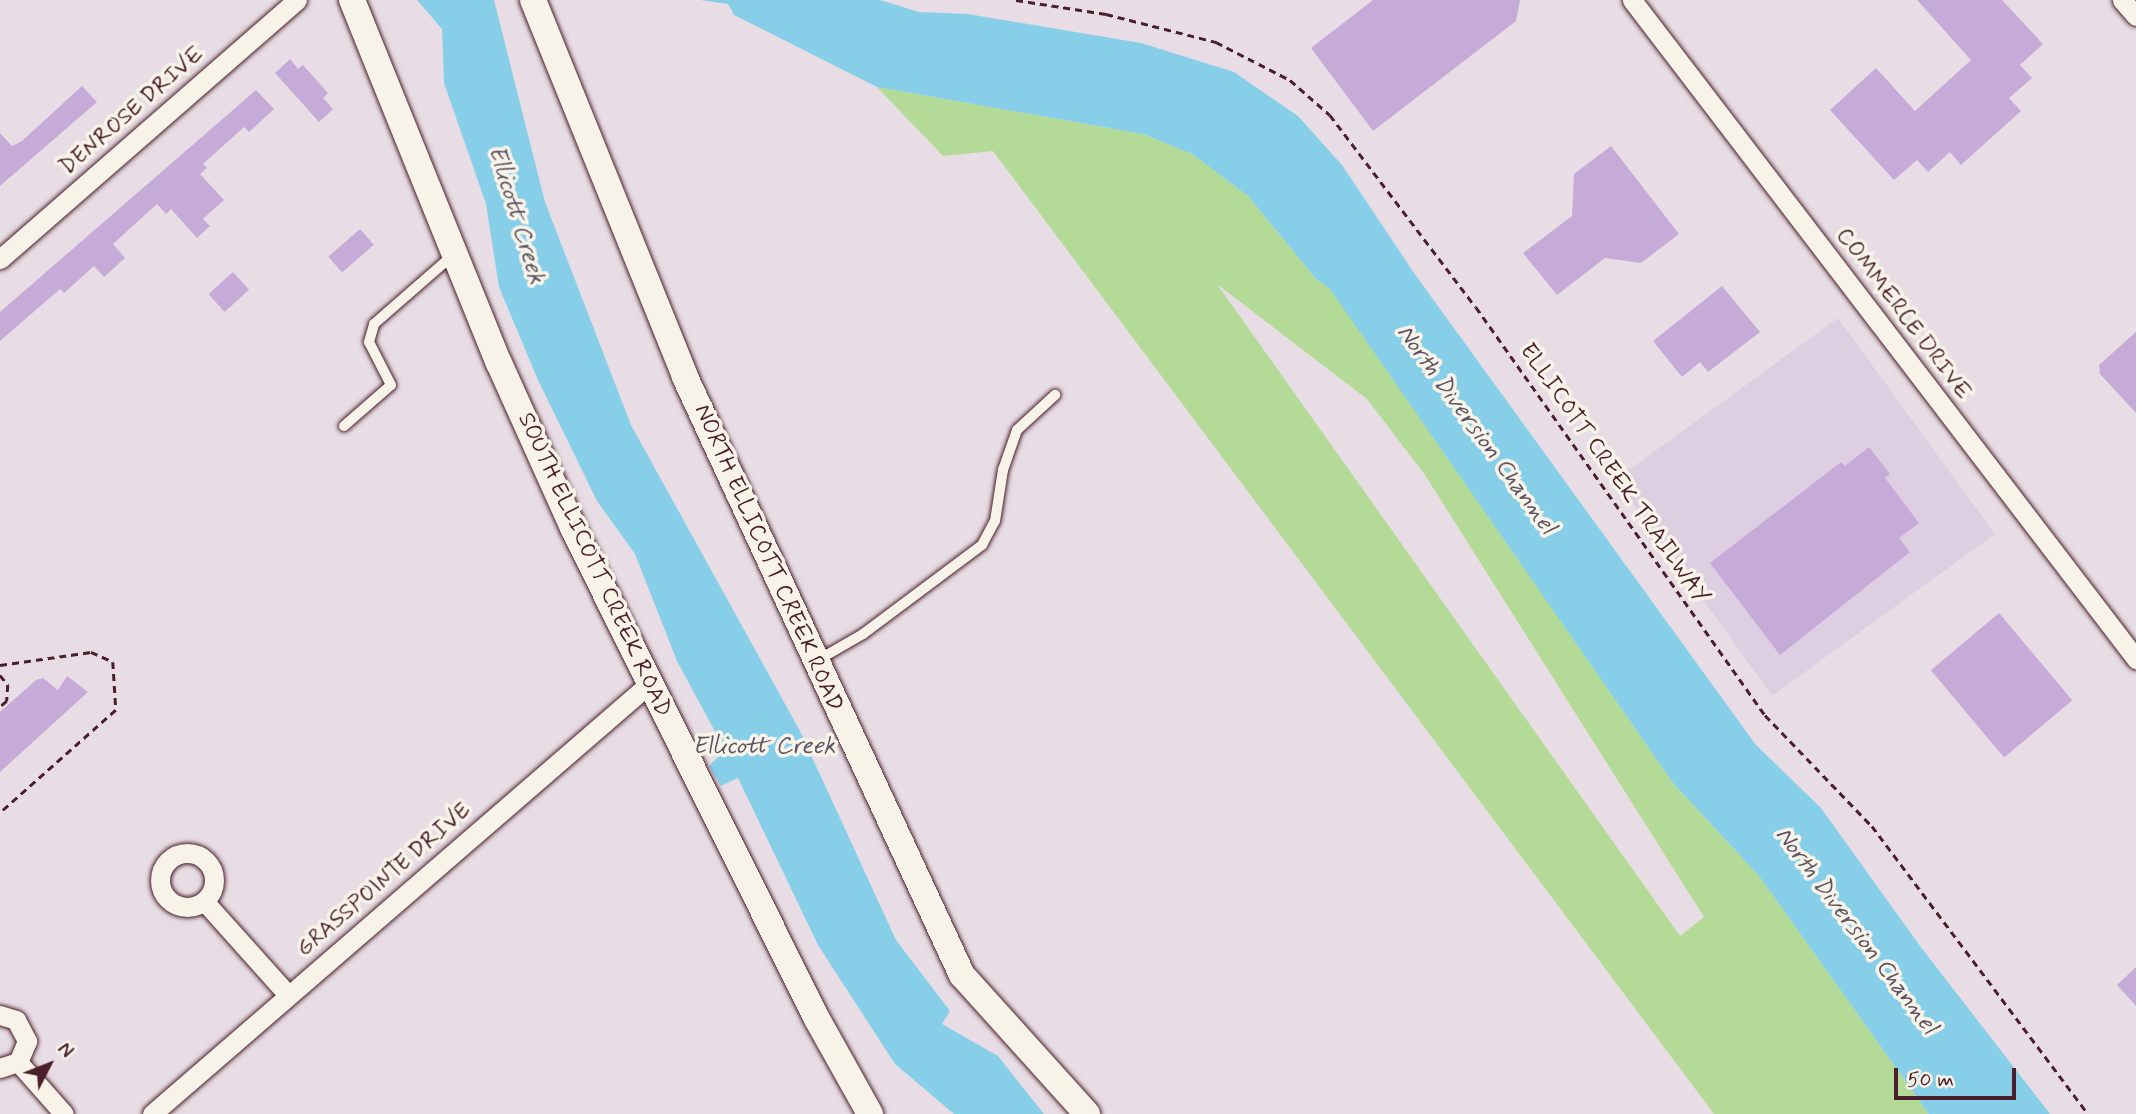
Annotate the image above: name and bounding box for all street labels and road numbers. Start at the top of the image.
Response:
street label: DENROSE DRIVE [54,41,210,181]
street label: COMMERCE DRIVE [1829,222,1977,406]
street label: ELLICOTT CREEK TRAILWAY [1514,339,1714,609]
street label: NORTH ELLICOTT CREEK ROAD [688,401,848,715]
street label: SOUTH ELLICOTT CREEK ROAD [512,410,676,720]
street label: GRASSPOINTE DRIVE [290,796,478,964]

